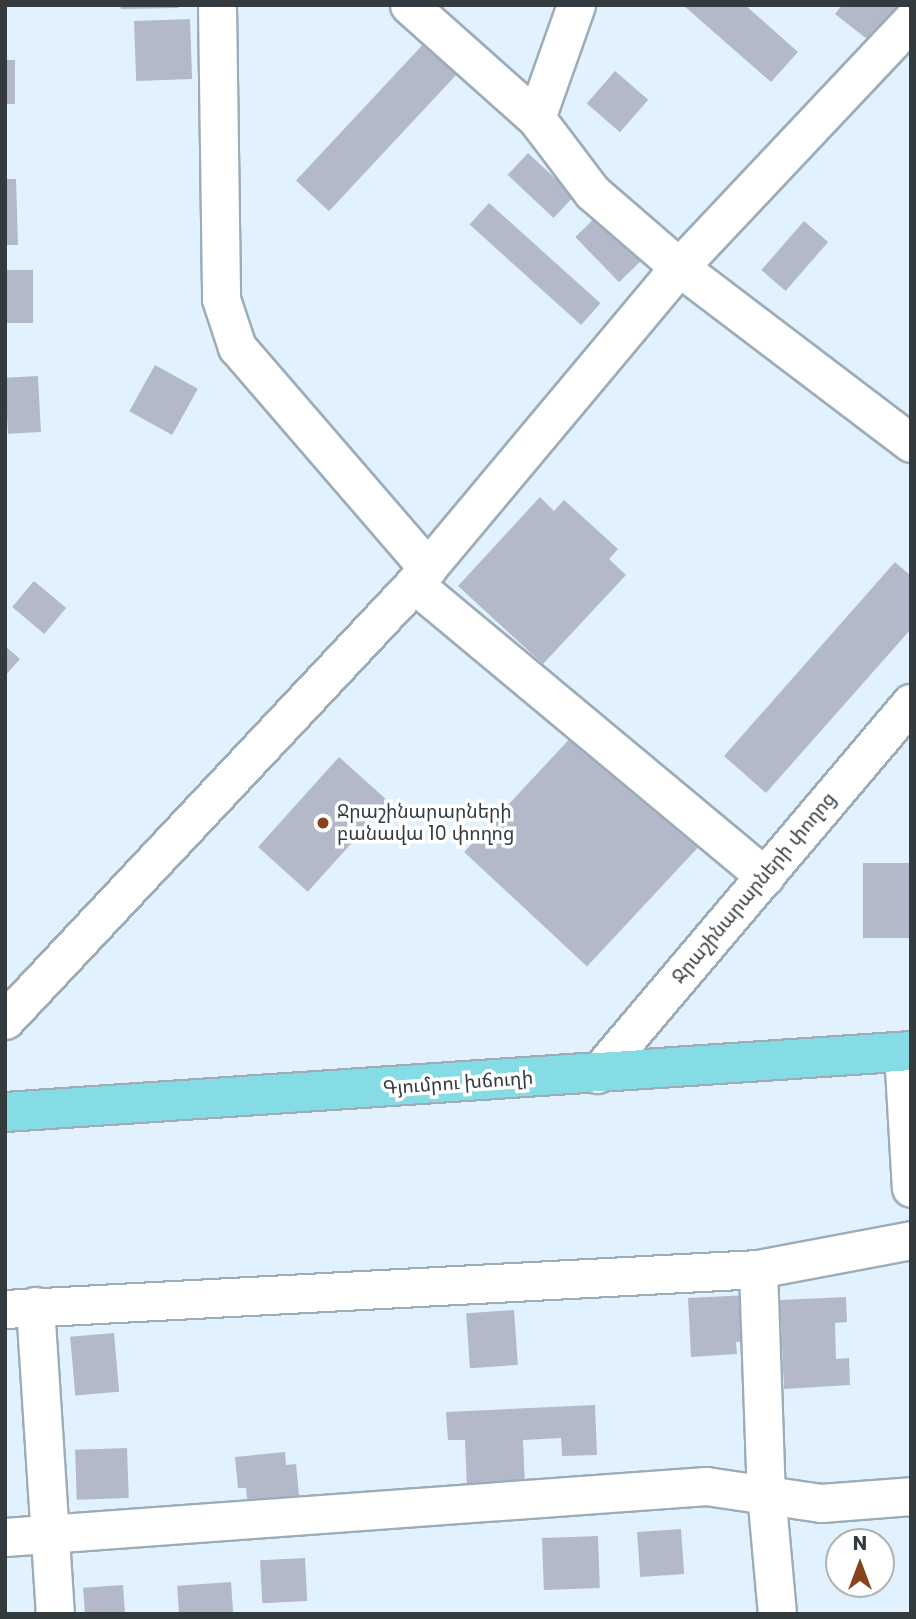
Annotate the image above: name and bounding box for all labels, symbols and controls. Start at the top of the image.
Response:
street label: Ջրաշինարարների փողոց [667,788,841,988]
place label: Ջրաշինարարների բանավա 10 փողոց [337,801,514,845]
marker: Ջրաշինարարների բանավա 10 փողոց [315,815,331,831]
street label: Գյումրու խճուղի [382,1066,534,1100]
north arrow [825,1528,895,1598]
text: N [853,1530,867,1557]

